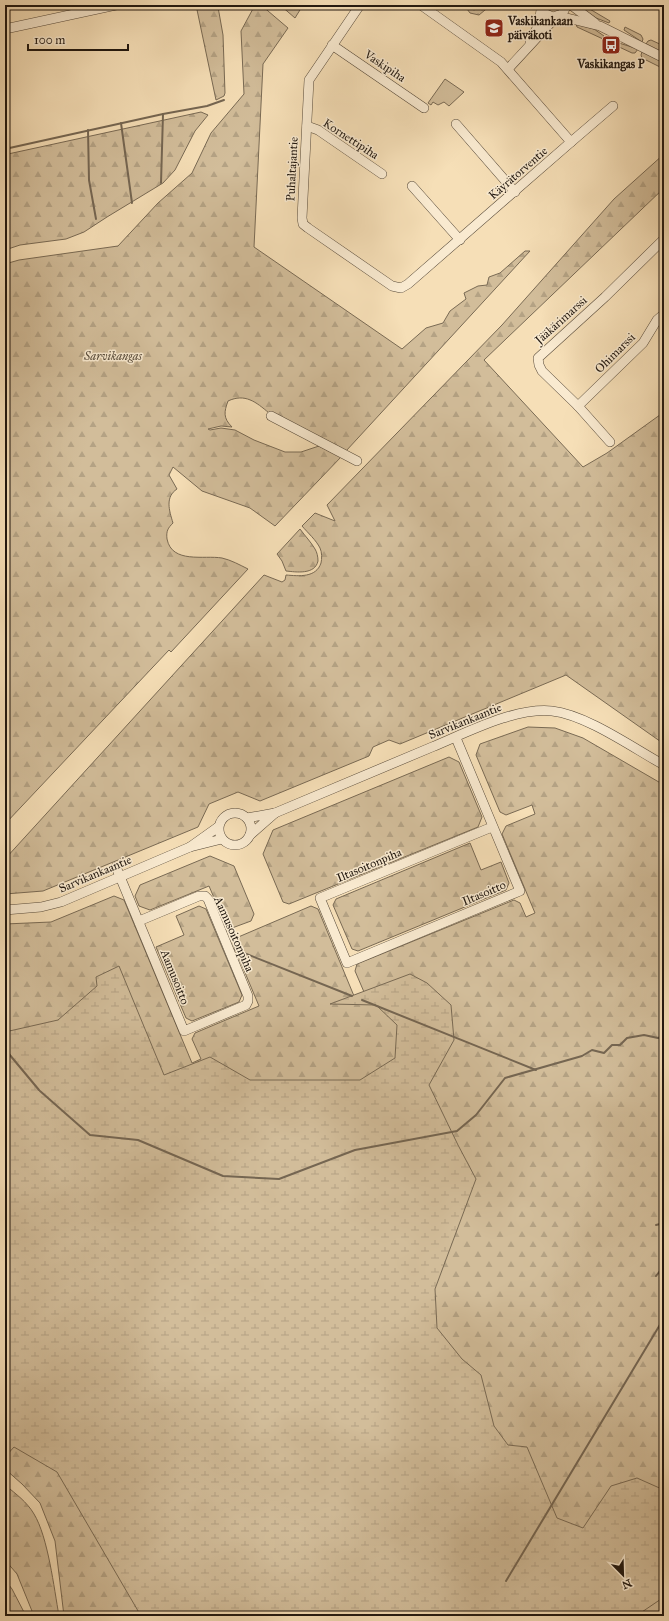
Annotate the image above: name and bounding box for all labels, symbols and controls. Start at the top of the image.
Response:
place label: Vaskikankaan päiväkoti [507,14,574,43]
school or university icon: Vaskikankaan päiväkoti [483,17,505,39]
scale bar [28,26,128,52]
text: 100 m [34,33,65,47]
bus stop icon: Vaskikangas P [600,34,622,56]
street label: Vaskipiha [361,47,409,85]
place label: Vaskikangas P [576,57,645,72]
street label: Kornettipiha [321,116,382,163]
street label: Puhaltajantie [283,136,301,202]
street label: Käyrätorventie [486,144,550,202]
street label: Jääkärimarssi [531,293,591,349]
street label: Ohimarssi [592,330,638,376]
park label: Sarvikangas [83,349,143,363]
street label: Sarvikankaantie [426,700,504,742]
street label: Iltasoitonpiha [334,845,405,885]
street label: Sarvikankaantie [57,852,133,896]
street label: Iltasoitto [460,878,508,908]
street label: Aamusoitonpiha [211,893,257,975]
street label: Aamusoitto [157,947,192,1006]
north arrow [603,1555,643,1595]
text: N [619,1576,634,1592]

